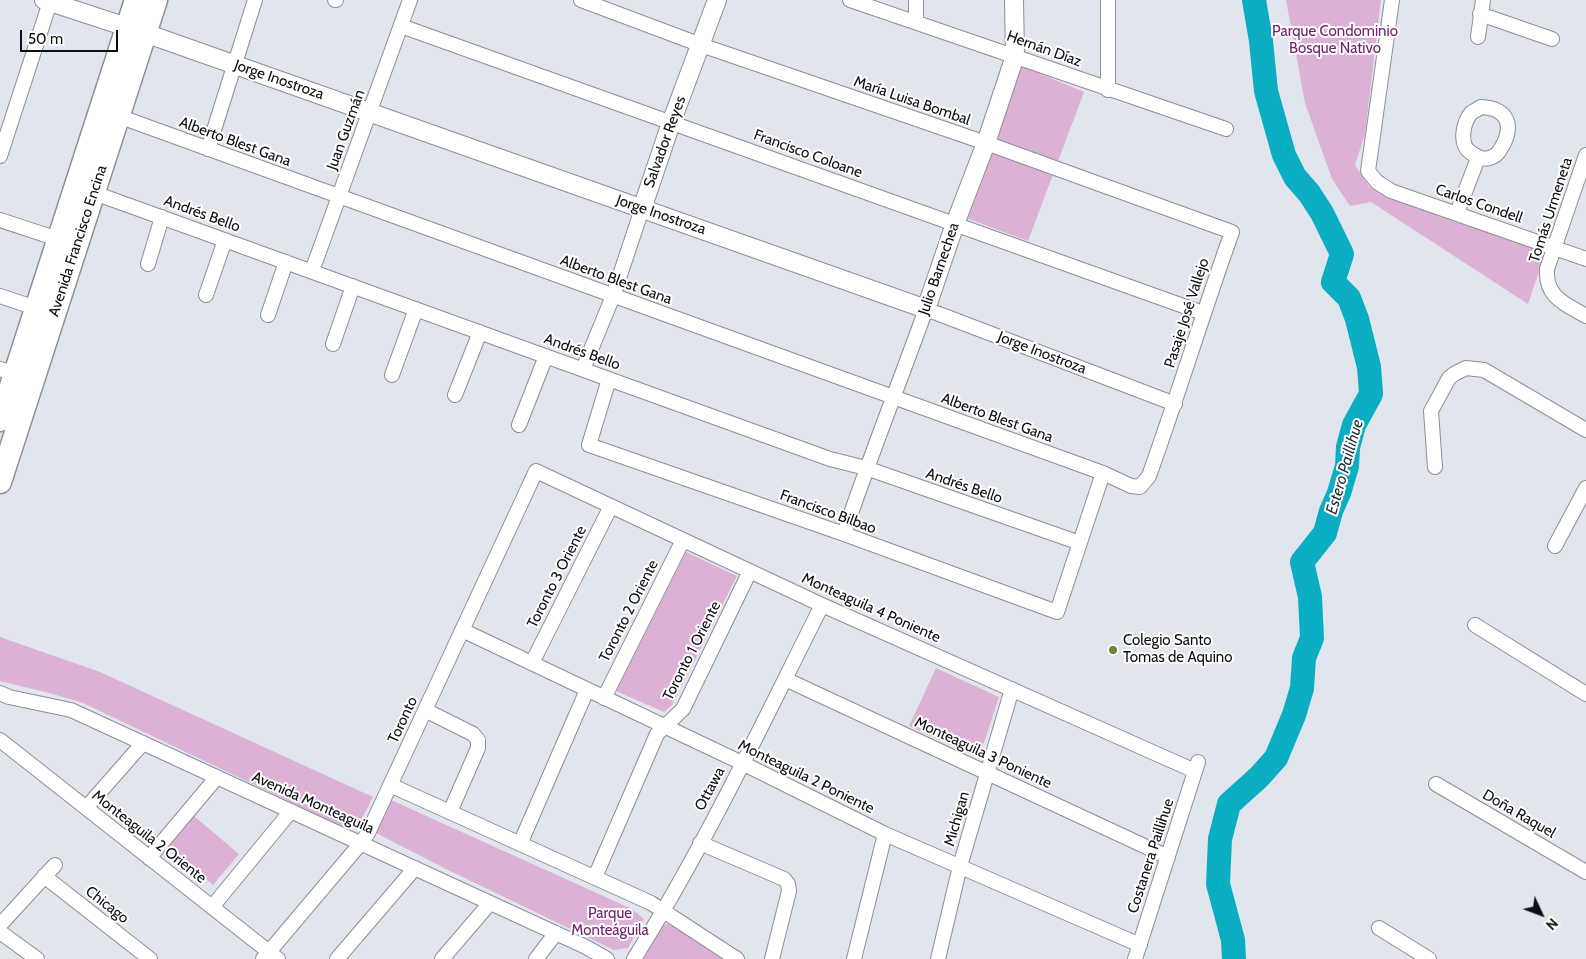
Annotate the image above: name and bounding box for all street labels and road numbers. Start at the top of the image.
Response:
street label: Hernán Díaz [1004,27,1084,71]
street label: Jorge Inostroza [232,56,326,104]
street label: María Luisa Bombal [851,73,973,129]
street label: Juan Guzmán [323,87,369,173]
street label: Salvador Reyes [640,94,690,190]
street label: Alberto Blest Gana [177,113,293,171]
street label: Francisco Coloane [751,126,865,182]
street label: Tomás Urmeneta [1526,155,1576,265]
street label: Avenida Francisco Encina [45,163,111,319]
street label: Carlos Condell [1433,181,1525,227]
street label: Jorge Inostroza [614,191,708,239]
street label: Andrés Bello [161,192,243,236]
street label: Julio Barnechea [915,220,963,318]
street label: Alberto Blest Gana [558,251,674,309]
street label: Pasaje José Vallejo [1161,256,1213,370]
street label: Jorge Inostroza [995,328,1089,378]
street label: Andrés Bello [541,330,623,374]
street label: Alberto Blest Gana [939,389,1055,447]
street label: Andrés Bello [923,465,1005,507]
street label: Francisco Bilbao [777,486,879,538]
street label: Toronto 3 Oriente [524,523,590,631]
street label: Toronto 2 Oriente [596,557,662,665]
street label: Monteaguila 4 Poniente [799,569,943,647]
street label: Toronto 1 Oriente [659,598,725,704]
street label: Toronto [384,694,422,746]
street label: Monteaguila 3 Poniente [912,713,1054,793]
street label: Monteaguila 2 Poniente [735,736,877,818]
street label: Ottawa [691,764,729,814]
street label: Avenida Monteaguila [249,768,377,838]
street label: Doña Raquel [1479,786,1559,842]
street label: Monteaguila 2 Oriente [88,787,210,887]
street label: Michigan [941,789,973,849]
street label: Costanera Paillihue [1124,796,1178,916]
street label: Chicago [82,882,132,928]

